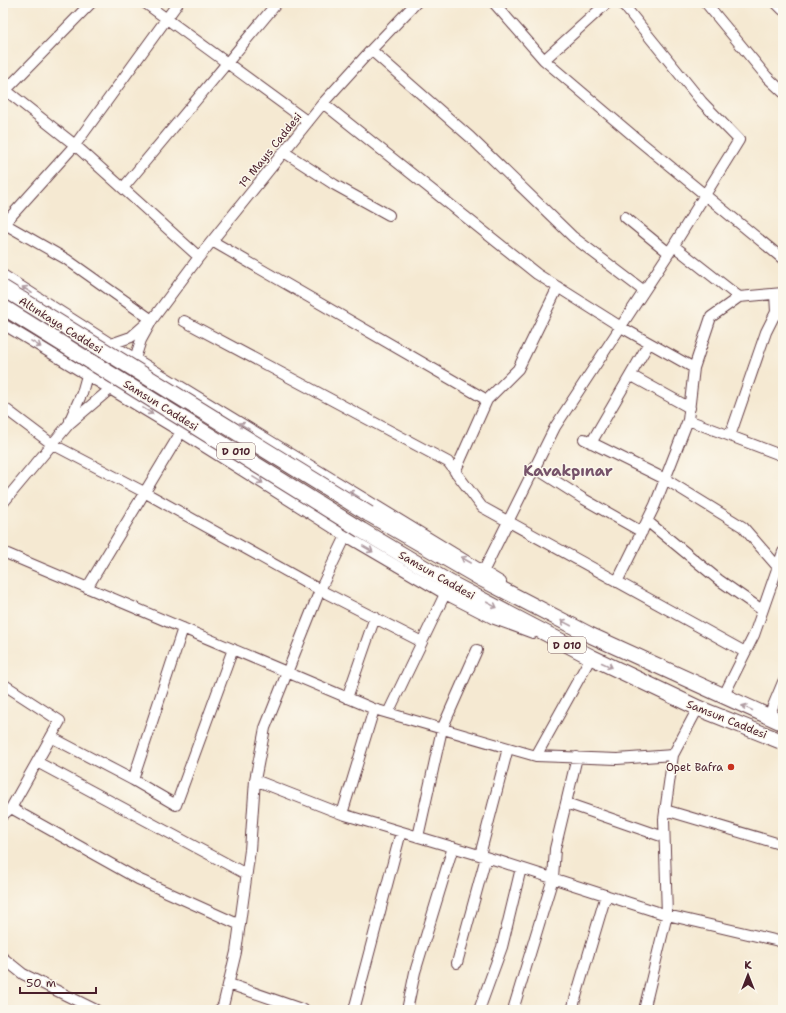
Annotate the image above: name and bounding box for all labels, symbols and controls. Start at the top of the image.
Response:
street label: 19 Mayıs Caddesi [235,110,305,191]
one-way arrow [21,286,32,294]
street label: Altınkaya Caddesi [16,294,106,357]
one-way arrow [30,341,42,349]
street label: Samsun Caddesi [120,376,201,435]
one-way arrow [142,407,153,416]
one-way arrow [238,421,250,429]
road number: D 010 [217,443,255,459]
district label: Kavakpınar [523,461,613,481]
one-way arrow [252,477,264,485]
one-way arrow [349,490,360,498]
one-way arrow [362,545,374,553]
street label: Samsun Caddesi [396,547,478,603]
one-way arrow [460,556,472,564]
one-way arrow [486,602,498,610]
one-way arrow [560,619,572,626]
road number: D 010 [548,637,586,653]
one-way arrow [601,662,613,669]
street label: Samsun Caddesi [684,696,769,742]
one-way arrow [741,704,753,711]
place label: Opet Bafra [666,760,723,775]
marker: Opet Bafra [726,762,736,772]
north arrow [728,955,768,995]
text: K [744,958,752,973]
scale bar [20,969,96,995]
text: 50 m [26,975,56,991]

